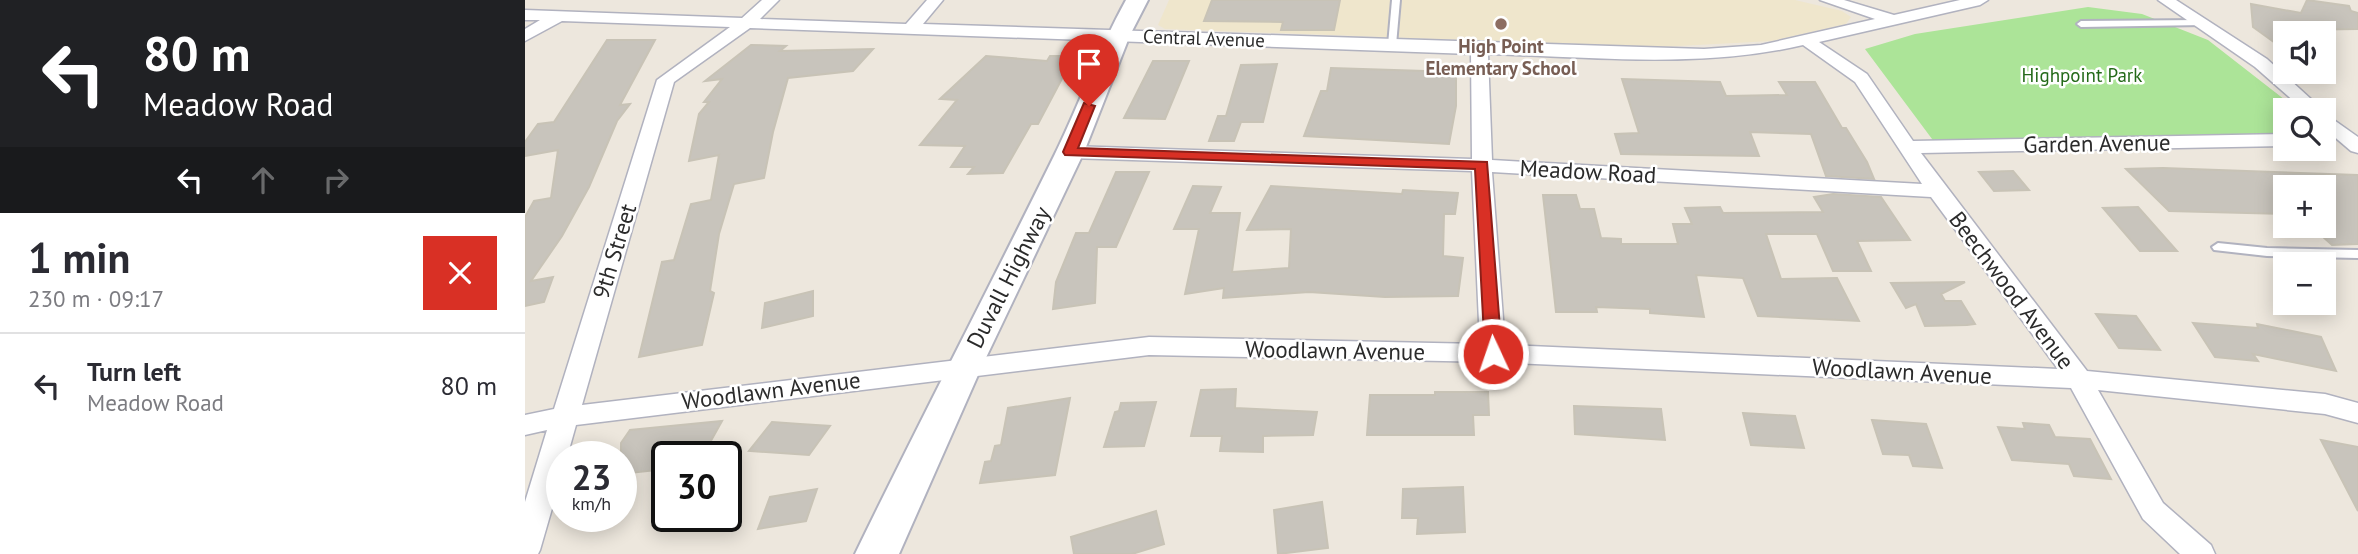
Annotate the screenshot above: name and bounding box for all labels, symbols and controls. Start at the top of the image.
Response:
marker: High Point Elementary School [1493,16,1509,32]
text: 80 m [143,21,250,85]
map controls [2273,21,2336,315]
button: sound [2273,21,2336,84]
street label: Central Avenue [1143,24,1265,52]
icon: left [28,28,119,119]
pin [1059,34,1119,106]
place label: High Point Elementary School [1425,34,1577,80]
icon: arrive [1070,45,1108,83]
park label: Highpoint Park [2022,63,2142,87]
text: Meadow Road [143,83,334,125]
button: search [2273,98,2336,161]
street label: Garden Avenue [2023,127,2171,159]
street label: Meadow Road [1519,153,1657,189]
icon: left [171,161,209,199]
icon: ahead [244,161,282,199]
icon: right [317,161,355,199]
button: + [2273,175,2336,238]
street label: 9th Street [586,200,642,302]
street label: Duvall Highway [960,201,1056,353]
street label: Beechwood Avenue [1943,205,2081,375]
text: 1 min [28,230,130,285]
button: close [423,236,497,310]
button: − [2273,252,2336,315]
text: 230 m · 09:17 [28,284,164,313]
position arrow [1456,317,1530,391]
street label: Woodlawn Avenue [1245,334,1425,366]
street label: Woodlawn Avenue [1811,352,1993,390]
text: Turn left [87,355,181,388]
street label: Woodlawn Avenue [680,365,862,415]
icon: left [28,367,66,405]
text: 80 m [441,369,497,402]
text: Meadow Road [87,388,224,417]
speed limit sign: 30 [651,441,742,532]
text: 23 [572,454,611,500]
text: km/h [572,492,611,515]

